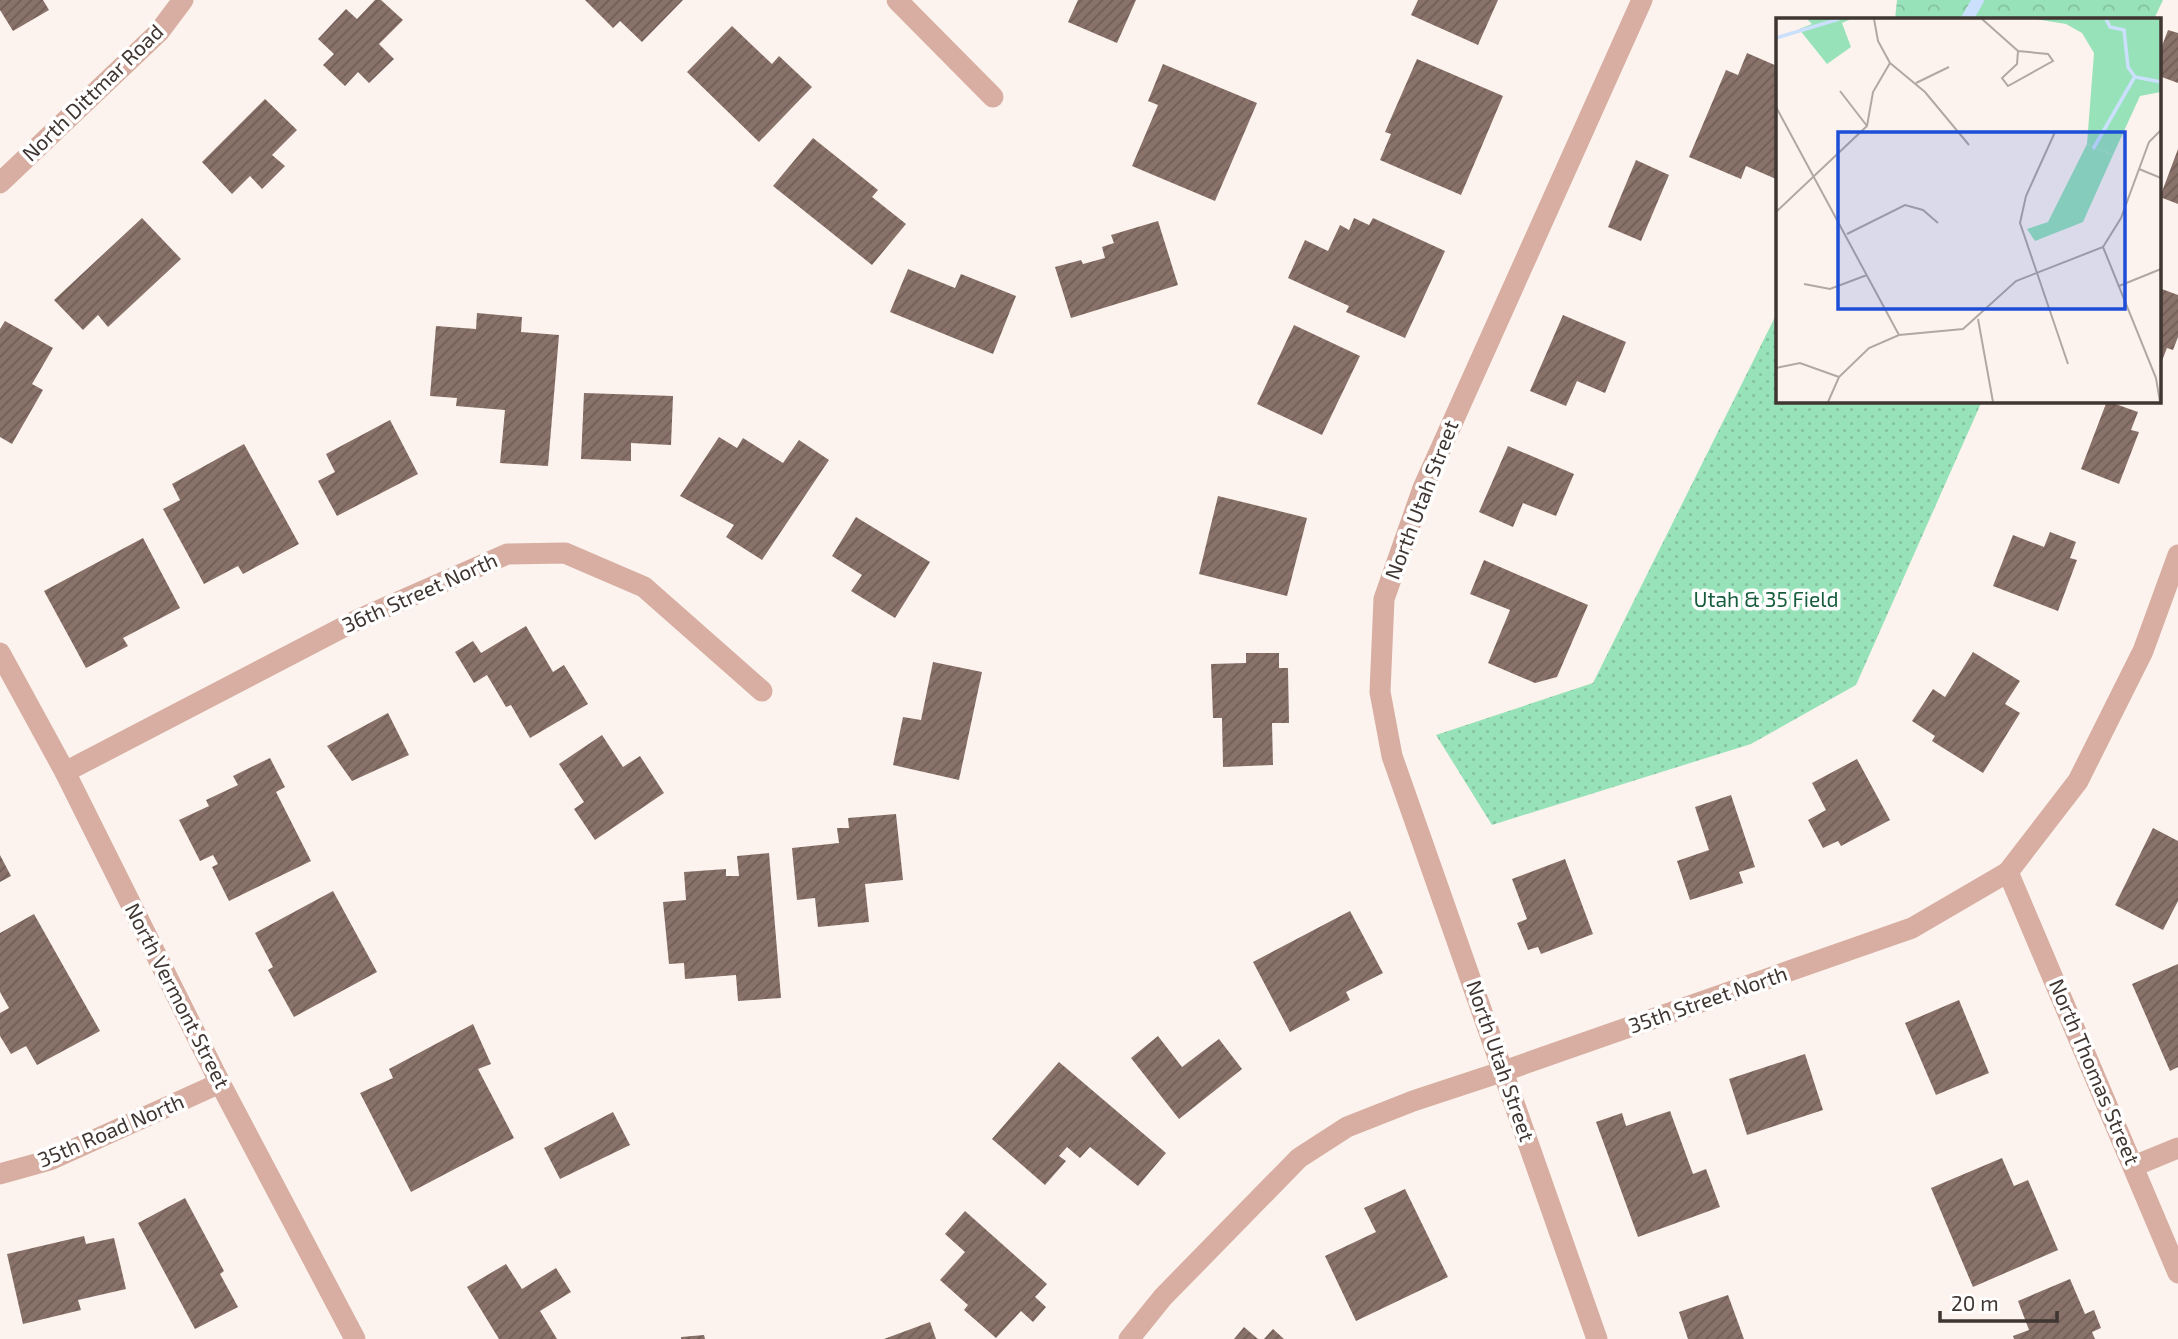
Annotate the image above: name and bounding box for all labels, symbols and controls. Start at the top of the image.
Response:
street label: North Dittmar Road [16,18,168,166]
inset map [1776,18,2160,402]
street label: North Utah Street [1379,416,1463,583]
street label: 36th Street North [338,546,501,637]
park label: Utah & 35 Field [1694,586,1838,611]
street label: North Vermont Street [121,898,236,1092]
street label: 35th Street North [1625,960,1790,1037]
street label: North Thomas Street [2045,975,2146,1168]
street label: North Utah Street [1462,977,1541,1144]
street label: 35th Road North [34,1088,187,1172]
scale bar [1940,1280,2057,1324]
text: 20 m [1951,1290,1999,1315]

